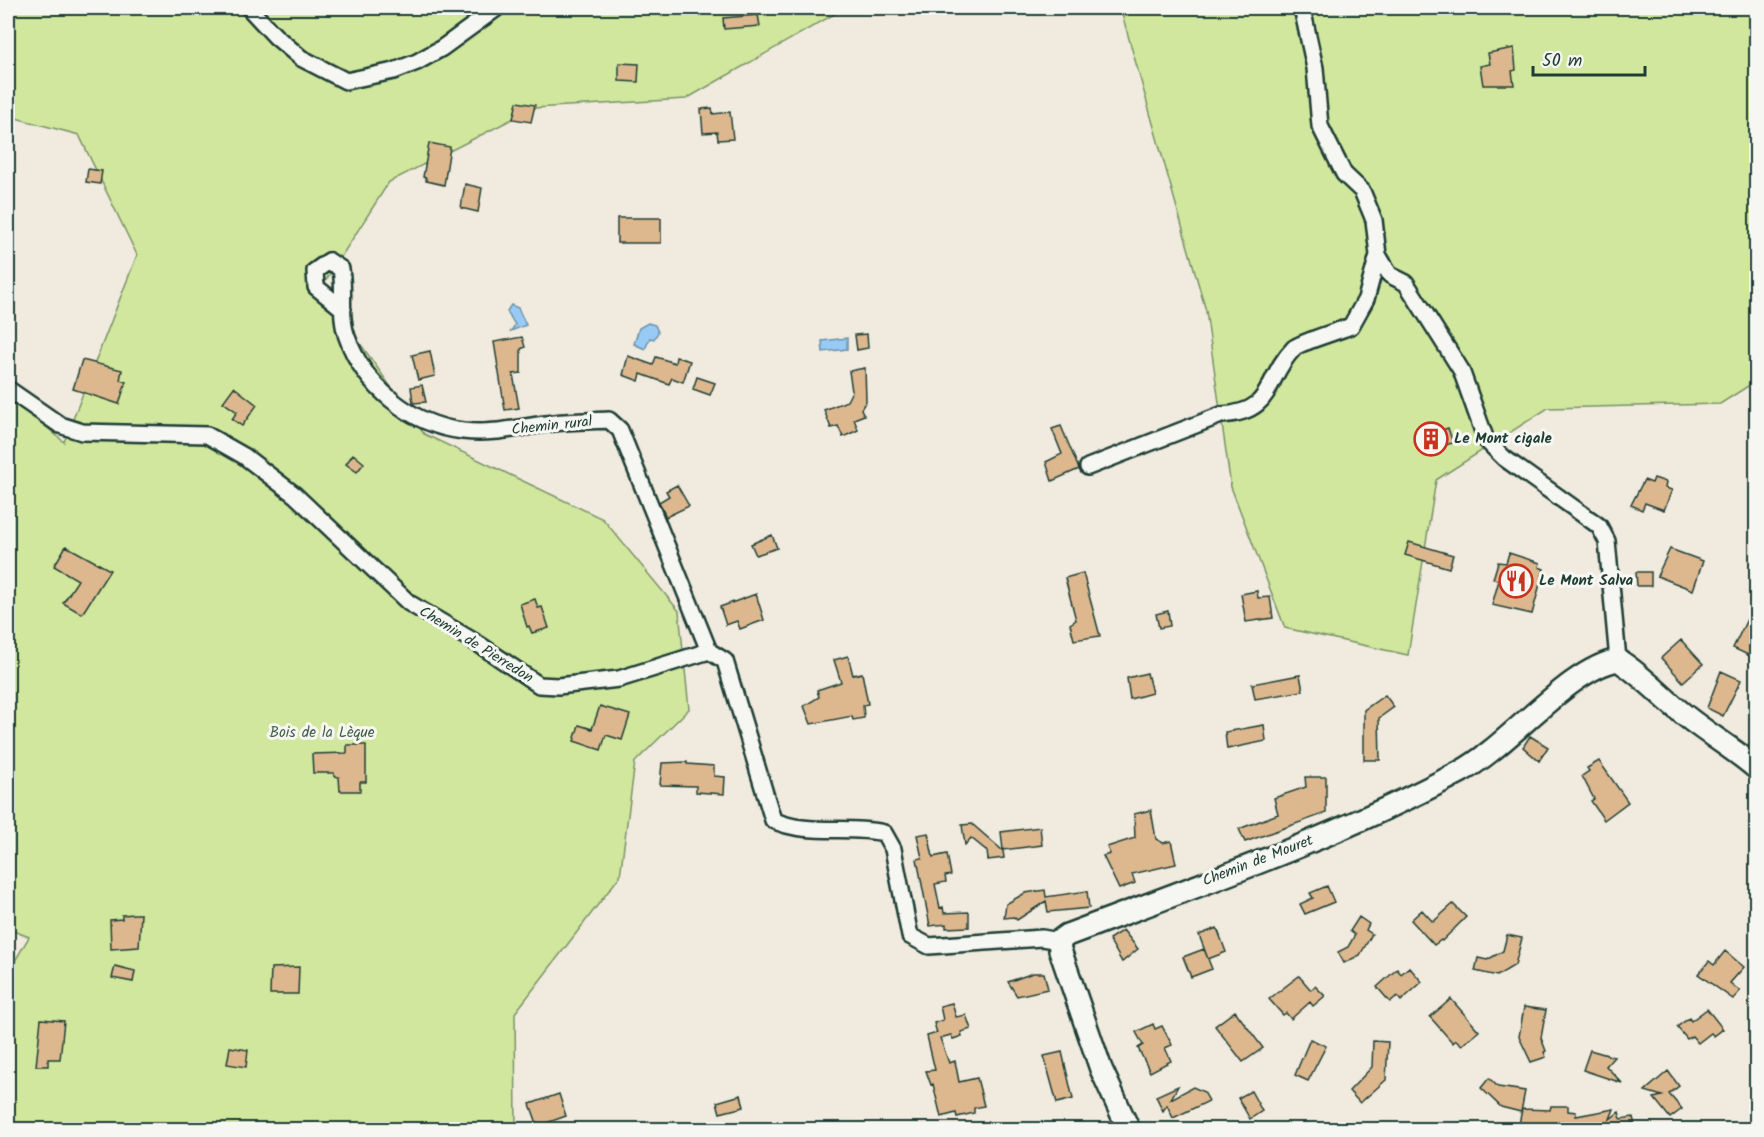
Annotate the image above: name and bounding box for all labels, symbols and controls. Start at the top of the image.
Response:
scale bar [1533,39,1646,77]
text: 50 m [1542,47,1582,76]
street label: Chemin rural [510,410,594,442]
building icon: Le Mont cigale [1413,421,1449,457]
place label: Le Mont cigale [1454,427,1552,451]
restaurant icon: Le Mont Salva [1498,563,1534,599]
place label: Le Mont Salva [1539,569,1634,593]
street label: Chemin de Pierredon [414,600,538,690]
park label: Bois de la Lèque [269,721,375,745]
street label: Chemin de Mouret [1199,829,1317,893]

